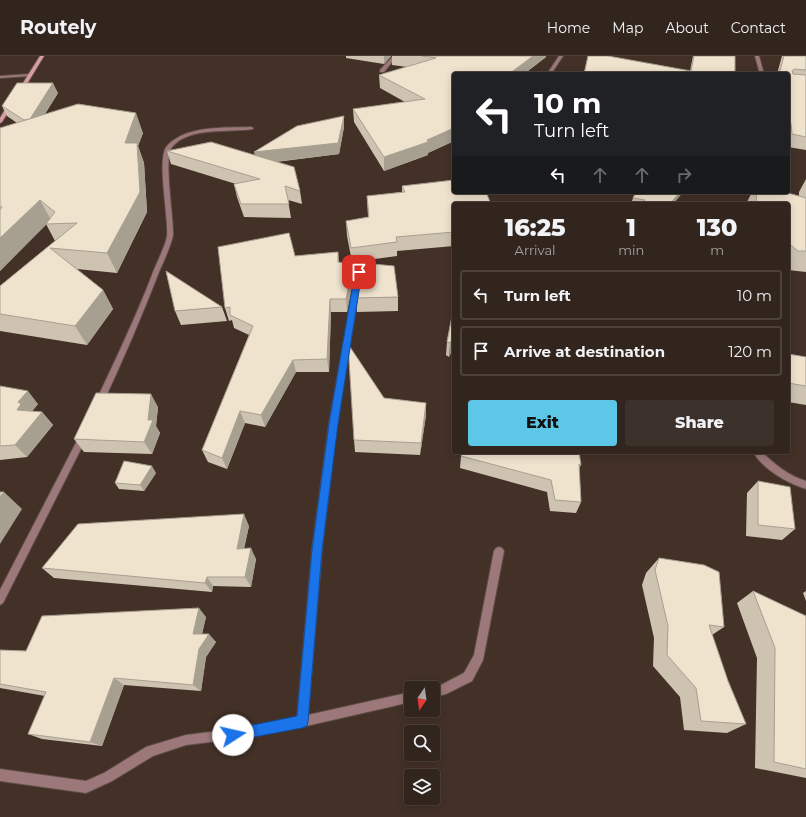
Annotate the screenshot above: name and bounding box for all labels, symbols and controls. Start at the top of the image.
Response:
text: Routely [20,16,96,39]
text: Home [547,19,590,37]
text: Map [612,19,643,37]
text: About [665,19,709,37]
text: Contact [731,19,786,37]
text: 10 m [534,86,601,120]
icon: left [468,88,520,140]
text: Turn left [534,120,609,142]
icon: left [547,164,569,186]
icon: ahead [589,164,611,186]
icon: ahead [631,164,653,186]
icon: right [673,164,695,186]
text: 16:25 [505,213,566,242]
text: 1 [626,213,636,242]
text: 130 [697,213,737,242]
text: Arrival [515,242,556,258]
text: min [618,242,644,258]
text: m [710,242,724,258]
pin [342,255,376,289]
icon: arrive [348,261,370,283]
icon: left [470,284,492,306]
text: Turn left [504,286,571,305]
text: 10 m [737,286,772,305]
icon: arrive [470,340,492,362]
text: Arrive at destination [504,342,665,361]
text: 120 m [728,342,772,361]
button: Exit [468,400,617,446]
button: Share [625,400,774,446]
north arrow [404,681,440,717]
map controls [404,681,440,805]
position arrow [212,714,254,756]
button: search [404,725,440,761]
button: layers [404,769,440,805]

